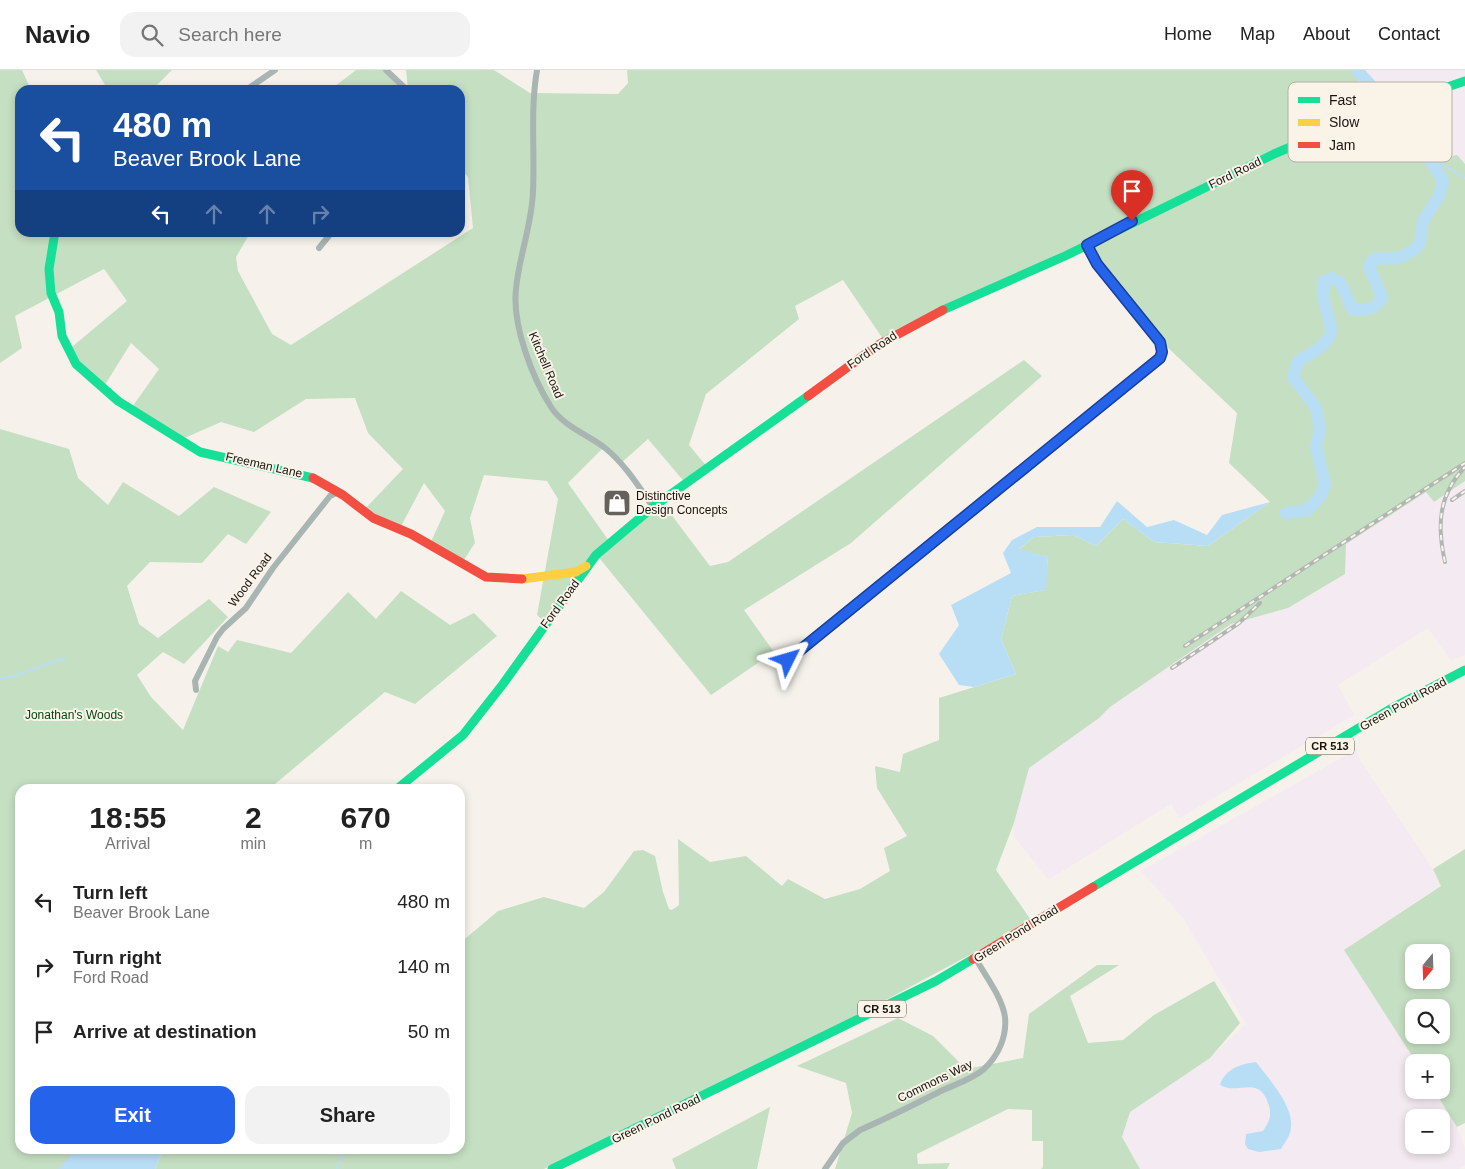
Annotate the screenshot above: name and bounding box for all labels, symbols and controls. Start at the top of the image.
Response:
search box [120,12,470,57]
text: Navio [25,21,90,48]
icon: search [138,21,166,49]
text: Search here [178,24,282,45]
text: Home [1164,24,1212,44]
text: Map [1240,24,1275,44]
text: About [1303,24,1350,44]
text: Contact [1378,24,1440,44]
legend [1288,82,1452,162]
text: Fast [1329,92,1356,108]
icon: left [30,105,95,170]
text: 480 m [113,105,212,144]
text: Slow [1329,114,1360,130]
text: Jam [1329,137,1355,153]
text: Beaver Brook Lane [113,146,301,171]
street label: Ford Road [1206,154,1264,192]
pin [1111,170,1153,221]
icon: arrive [1118,177,1146,205]
icon: left [147,200,175,228]
icon: ahead [200,200,228,228]
icon: ahead [253,200,281,228]
icon: right [306,200,334,228]
street label: Ford Road [845,328,899,372]
street label: Kitchell Road [526,330,566,400]
street label: Freeman Lane [224,449,304,481]
shop icon: Distinctive Design Concepts [602,488,632,518]
place label: Distinctive Design Concepts [636,489,727,517]
street label: Wood Road [225,551,275,609]
street label: Ford Road [538,577,582,631]
position arrow [761,633,813,685]
street label: Green Pond Road [1357,674,1449,734]
park label: Jonathan's Woods [25,708,123,722]
road number: CR 513 [1306,738,1354,754]
text: 18:55 [89,801,166,834]
text: 2 [245,801,262,834]
text: 670 [341,801,391,834]
text: Arrival [105,835,150,852]
text: min [240,835,266,852]
text: m [359,835,372,852]
text: Turn left [73,882,148,903]
icon: left [30,888,58,916]
text: 480 m [397,891,450,912]
street label: Green Pond Road [971,902,1061,966]
text: Beaver Brook Lane [73,904,210,921]
north arrow [1405,944,1450,989]
map controls [1405,944,1450,1154]
text: Turn right [73,947,161,968]
icon: right [30,953,58,981]
text: 140 m [397,956,450,977]
text: Ford Road [73,969,149,986]
button: search [1405,999,1450,1044]
road number: CR 513 [858,1001,906,1018]
icon: arrive [30,1018,58,1046]
text: Arrive at destination [73,1021,257,1042]
text: 50 m [408,1021,450,1042]
button: + [1405,1054,1450,1099]
street label: Commons Way [895,1057,975,1105]
button: Exit [30,1086,235,1144]
button: Share [245,1086,450,1144]
street label: Green Pond Road [609,1092,703,1146]
button: − [1405,1109,1450,1154]

